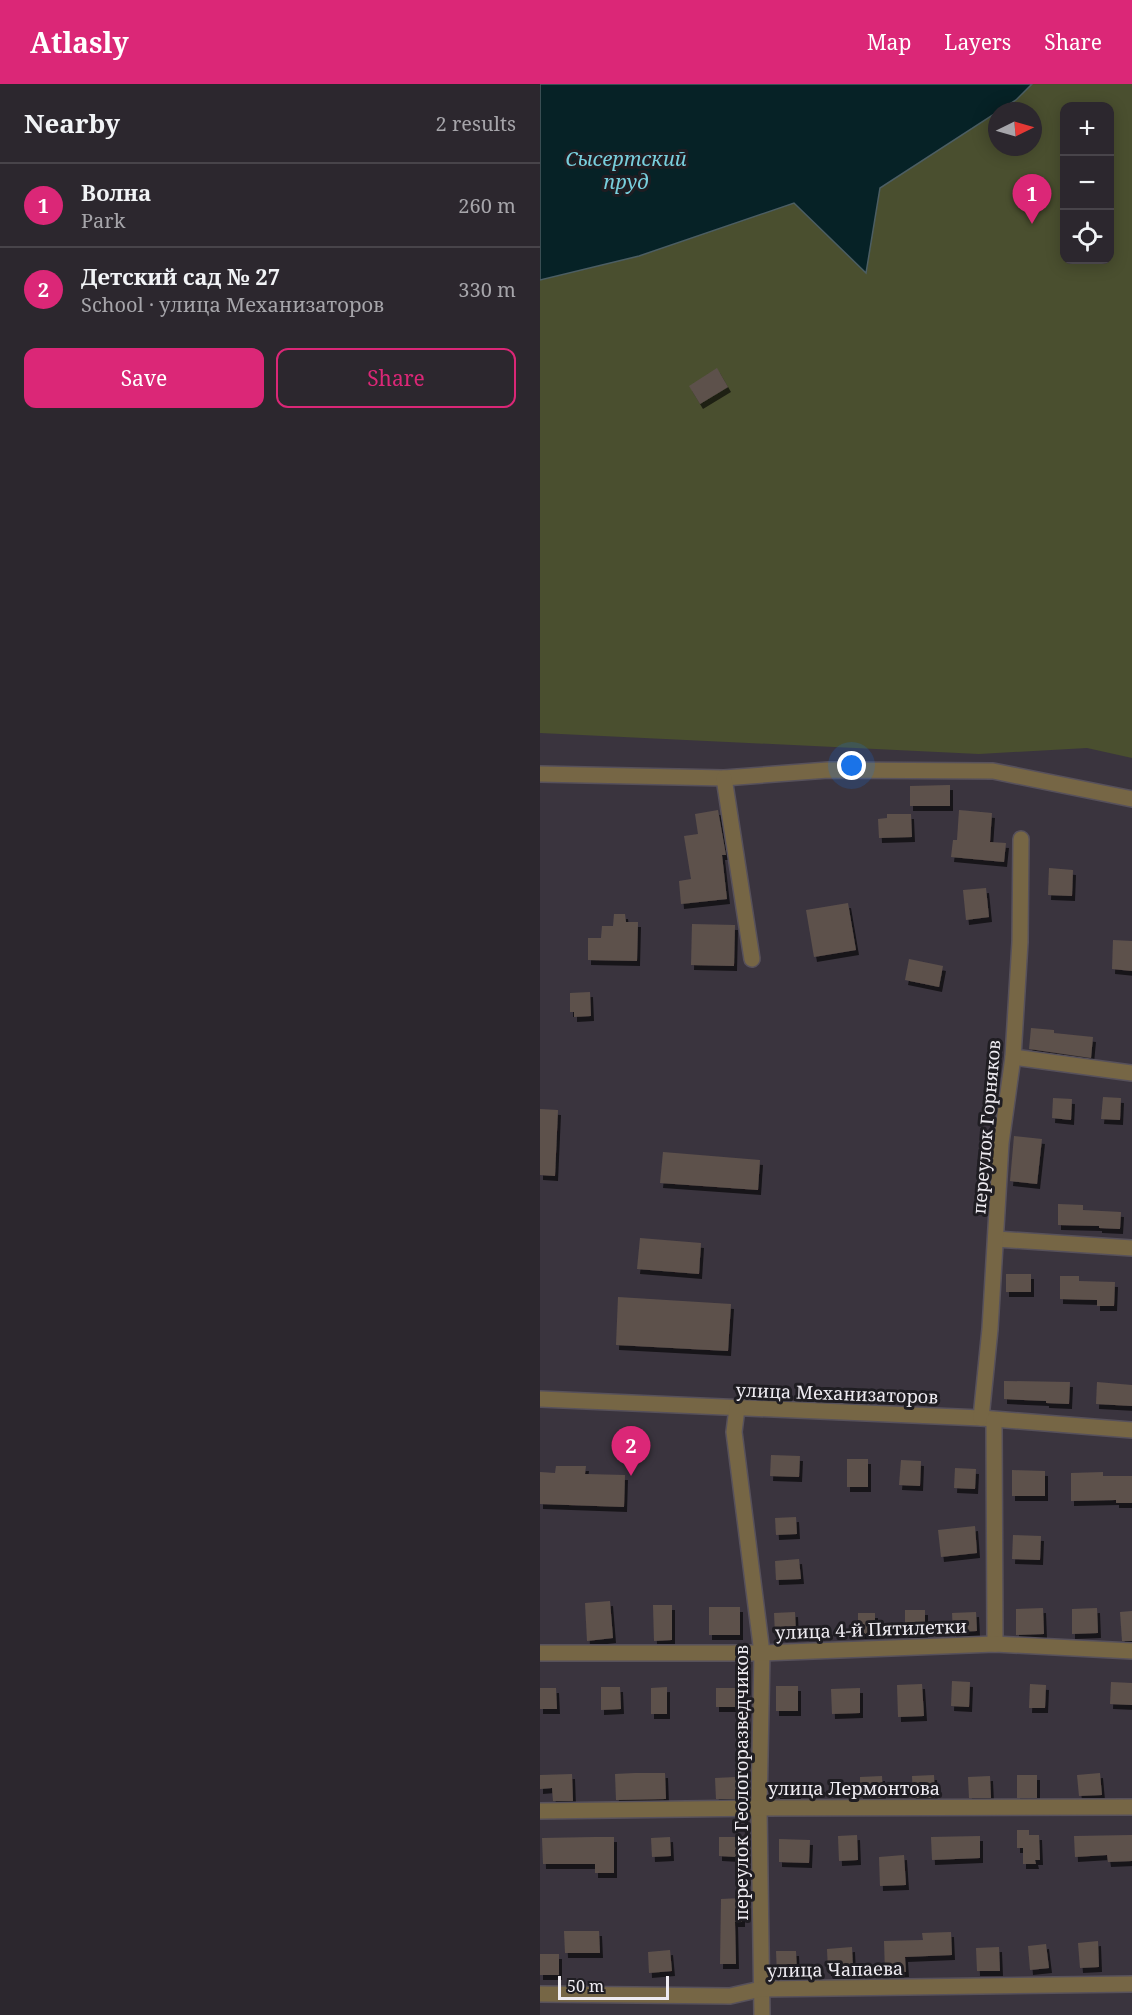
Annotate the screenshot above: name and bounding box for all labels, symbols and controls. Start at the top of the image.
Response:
text: Atlasly [30,23,129,61]
text: Map [867,28,911,56]
text: Layers [944,28,1011,56]
text: Share [1044,28,1102,56]
north arrow [988,102,1042,156]
map controls [1060,102,1114,264]
button: + [1060,102,1114,156]
text: Nearby [24,105,120,141]
text: 2 results [436,110,516,137]
water label: Сысертский пруд [565,145,687,195]
button: − [1060,156,1114,210]
pin: 1 [1012,174,1052,224]
text: Волна [81,177,151,207]
text: 1 [38,192,49,219]
text: 260 m [458,192,516,219]
text: Park [81,207,125,234]
button: locate [1060,210,1114,264]
text: Детский сад № 27 [81,261,280,291]
text: 2 [38,276,49,303]
text: 330 m [458,276,516,303]
text: School · улица Механизаторов [81,291,384,318]
button: Save [24,348,264,408]
button: Share [276,348,516,408]
your location [837,751,866,780]
street label: переулок Горняков [966,1039,1006,1215]
street label: улица Механизаторов [735,1377,939,1409]
pin: 2 [612,1426,650,1476]
street label: улица 4-й Пятилетки [775,1614,967,1644]
street label: переулок Геологоразведчиков [729,1645,753,1921]
street label: улица Лермонтова [768,1776,940,1800]
street label: улица Чапаева [767,1956,903,1982]
scale bar [558,1973,669,2000]
text: 50 m [567,1975,604,1997]

